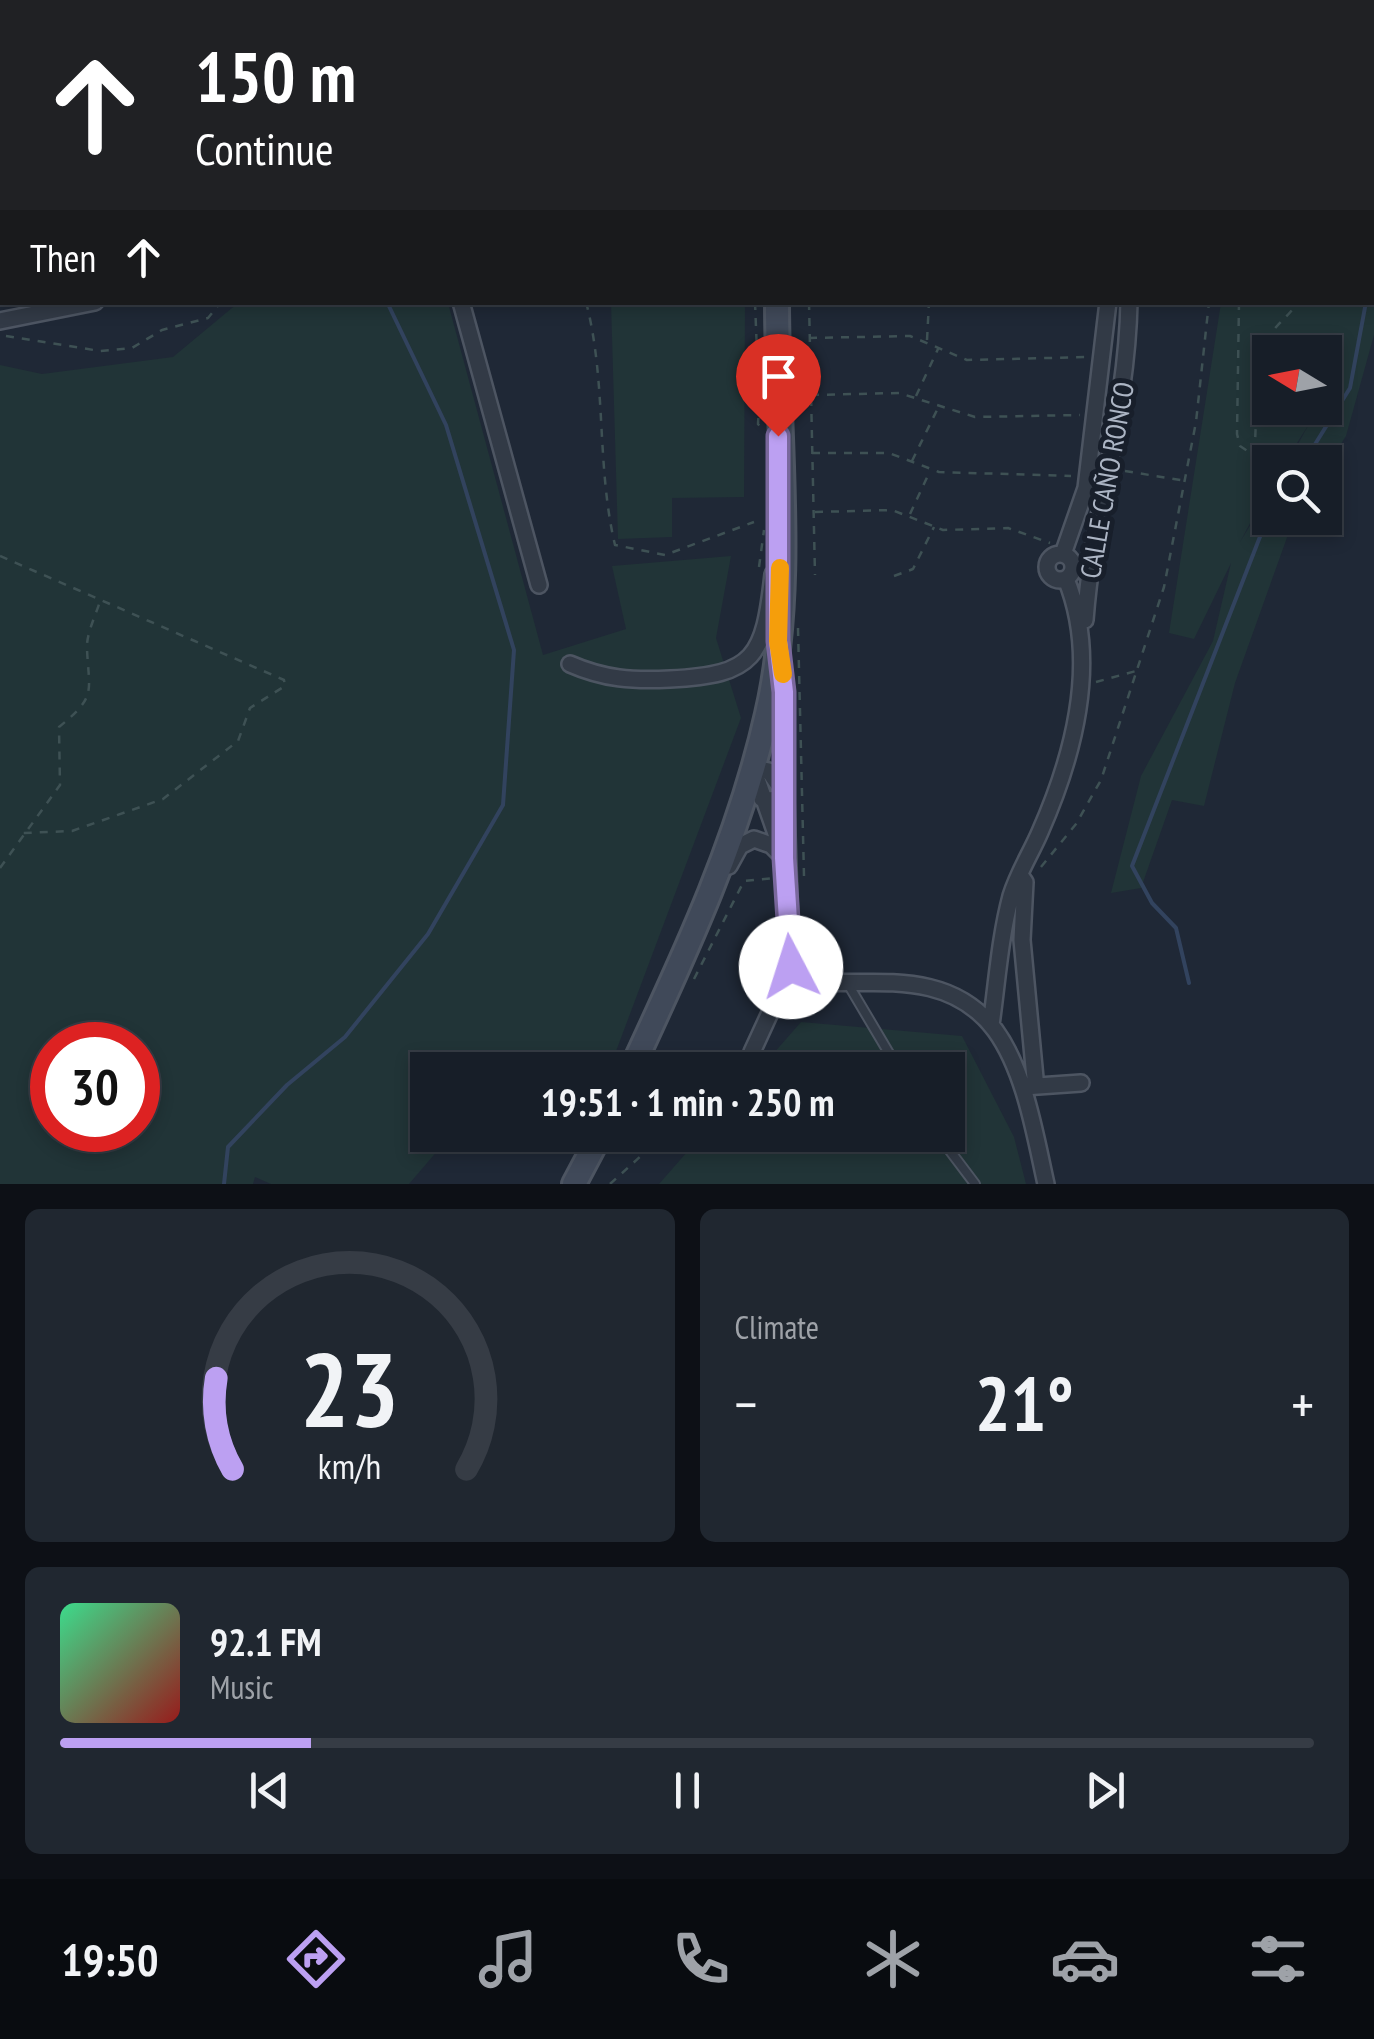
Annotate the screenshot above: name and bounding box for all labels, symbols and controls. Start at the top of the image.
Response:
text: 150 m [195,31,356,121]
icon: ahead [30,40,160,170]
text: Continue [195,119,334,177]
icon: ahead [116,230,171,285]
text: Then [30,233,96,282]
pin [736,334,821,437]
north arrow [1252,335,1342,425]
map controls [1252,335,1342,535]
icon: arrive [751,349,806,404]
street label: CALLE CAÑO RONCO [1071,379,1142,581]
button: search [1252,445,1342,535]
position arrow [739,915,843,1019]
speed limit sign: 30 [30,1022,160,1152]
text: 19:51 · 1 min · 250 m [541,1077,834,1126]
text: Climate [735,1306,819,1348]
text: 23 [300,1321,399,1456]
text: 21° [975,1355,1074,1452]
text: − [735,1368,757,1439]
text: + [1291,1368,1314,1439]
text: km/h [318,1443,381,1489]
text: 92.1 FM [210,1617,322,1666]
text: Music [210,1666,273,1708]
icon: previous [242,1763,297,1818]
icon: pause [660,1763,715,1818]
icon: next [1078,1763,1133,1818]
icon: directions [281,1924,351,1994]
icon: music [473,1924,543,1994]
icon: phone [666,1924,736,1994]
icon: climate [858,1924,928,1994]
icon: car [1050,1924,1120,1994]
icon: filters [1243,1924,1313,1994]
text: 19:50 [61,1930,159,1988]

